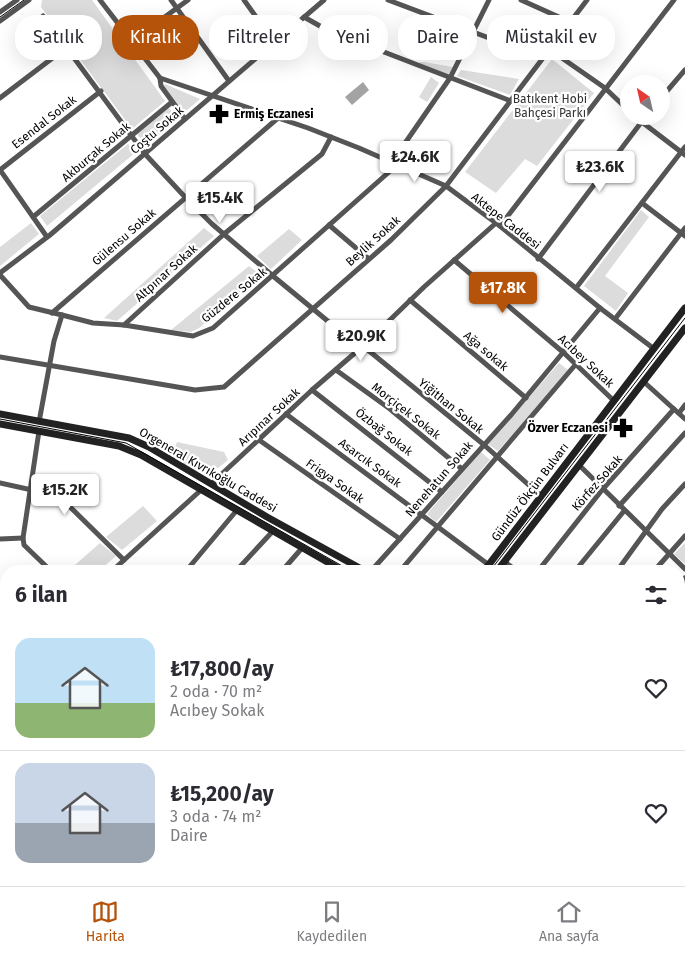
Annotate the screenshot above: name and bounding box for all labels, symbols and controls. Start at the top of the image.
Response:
chip: Satılık [15,15,102,60]
chip: Kiralık [112,15,199,60]
chip: Filtreler [209,15,308,60]
chip: Yeni [318,15,388,60]
chip: Daire [398,15,477,60]
chip: Müstakil ev [487,15,615,60]
north arrow [620,75,670,125]
map controls [620,75,670,125]
street label: Esendal Sokak [9,92,80,152]
park label: Batıkent Hobi Bahçesi Parkı [513,92,587,120]
street label: Coştu Sokak [128,103,187,157]
pharmacy icon: Ermiş Eczanesi [208,103,230,125]
place label: Ermiş Eczanesi [234,107,314,122]
street label: Akburçak Sokak [59,119,134,185]
pin: ₺24.6K [374,140,456,183]
text: ₺24.6K [391,147,439,166]
pin: ₺23.6K [559,150,641,193]
text: ₺23.6K [576,157,624,176]
pin: ₺15.4K [179,182,261,224]
text: ₺15.4K [197,188,243,207]
street label: Aktepe Caddesi [469,190,543,252]
street label: Gülensu Sokak [89,205,159,268]
street label: Beylik Sokak [343,212,404,269]
street label: Altpınar Sokak [132,241,201,305]
street label: Güzdere Sokak [199,264,270,325]
pin: ₺17.8K [462,272,544,314]
text: ₺17.8K [480,278,526,297]
pin: ₺20.9K [320,320,402,362]
text: ₺20.9K [336,326,386,345]
street label: Ağa sokak [461,328,512,374]
street label: Acıbey Sokak [555,332,617,391]
street label: Yiğithan Sokak [416,375,487,437]
street label: Morçiçek Sokak [369,380,444,443]
street label: Arıpınar Sokak [235,384,303,449]
street label: Özbağ Sokak [353,404,417,459]
pharmacy icon: Özver Eczanesi [612,417,634,439]
place label: Özver Eczanesi [528,419,608,435]
street label: Orgeneral Kıvrıkoğlu Caddesi [137,425,279,515]
street label: Asarcık Sokak [336,436,405,491]
street label: Nenehatun Sokak [402,438,476,520]
street label: Gündüz Ökçün Bulvarı [487,439,571,544]
street label: Körfez Sokak [569,452,626,514]
street label: Frigya Sokak [303,456,367,507]
pin: ₺15.2K [24,474,106,516]
text: ₺15.2K [42,480,88,499]
icon: filters [642,581,670,609]
text: 6 ilan [15,582,68,608]
text: ₺17,800/ay [170,656,274,682]
icon: home [55,658,115,718]
icon: heart [642,674,670,702]
text: 2 oda · 70 m² [170,682,262,701]
text: Acıbey Sokak [170,701,265,720]
text: ₺15,200/ay [170,781,274,807]
icon: home [55,783,115,843]
icon: heart [642,799,670,827]
text: 3 oda · 74 m² [170,807,261,826]
text: Daire [170,826,208,845]
tab: Harita [86,898,125,945]
tab: Kaydedilen [297,898,367,945]
tab: Ana sayfa [539,898,599,945]

